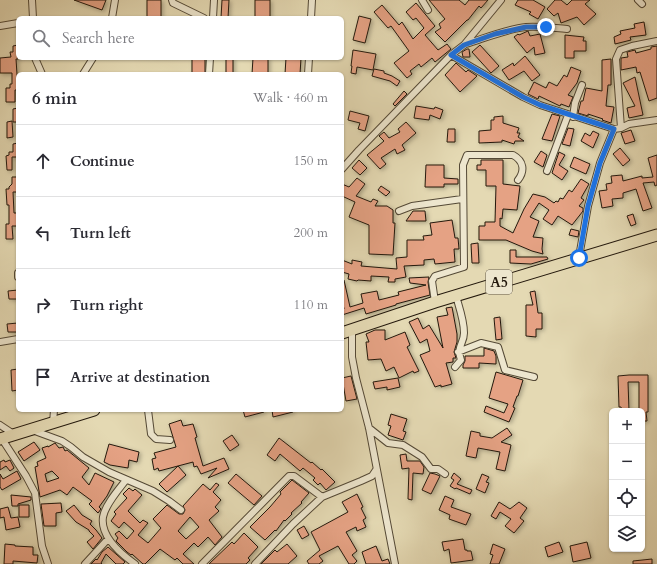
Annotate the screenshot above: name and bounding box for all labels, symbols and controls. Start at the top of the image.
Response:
search box [16,16,344,60]
route end [537,18,555,36]
icon: search [30,27,52,49]
text: Search here [62,28,135,48]
text: 6 min [32,87,77,110]
text: Walk · 460 m [253,89,328,107]
icon: ahead [32,150,54,172]
text: Continue [70,151,135,171]
text: 150 m [294,152,328,170]
icon: left [32,222,54,244]
text: Turn left [70,223,131,243]
text: 200 m [294,224,328,242]
route start [570,249,588,267]
road number: A5 [486,270,512,294]
icon: right [32,294,54,316]
text: Turn right [70,295,143,315]
text: 110 m [294,296,328,314]
icon: arrive [32,366,54,388]
text: Arrive at destination [70,367,210,387]
map controls [609,408,645,552]
button: + [609,408,645,444]
button: − [609,444,645,480]
button: locate [609,480,645,516]
button: layers [609,516,645,552]

